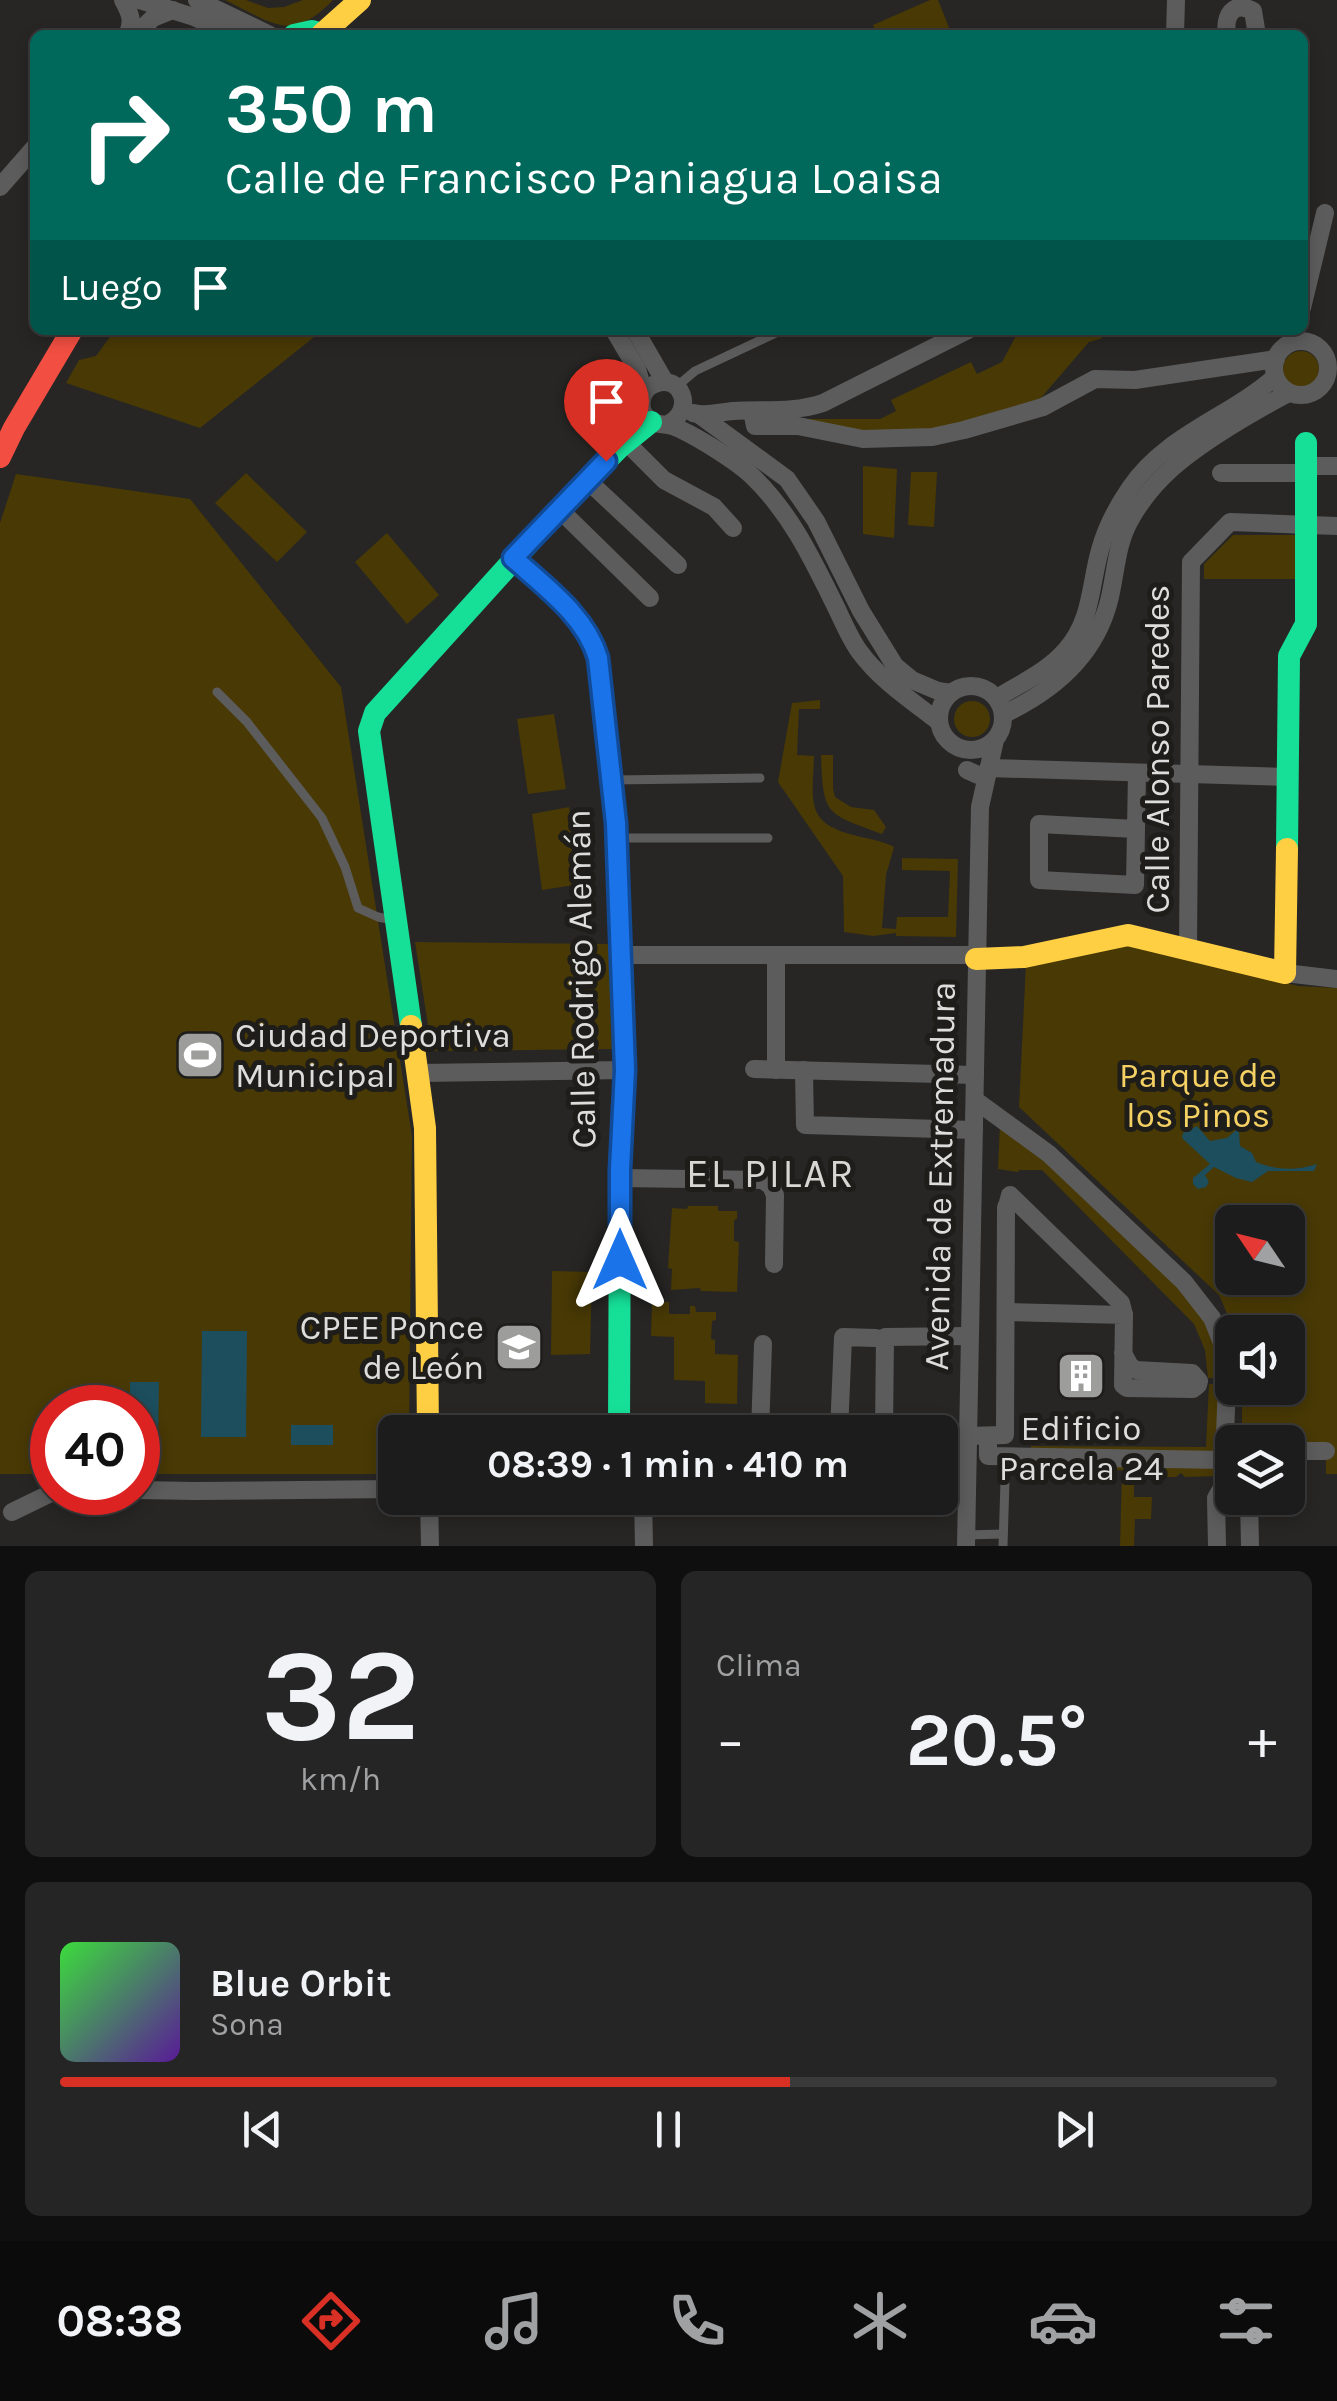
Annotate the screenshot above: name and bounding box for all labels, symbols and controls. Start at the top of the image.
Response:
text: 350 m [225,68,438,150]
icon: right [60,70,190,200]
text: Calle de Francisco Paniagua Loaisa [225,152,943,204]
icon: arrive [183,260,238,315]
text: Luego [60,265,163,310]
pin [564,359,649,462]
icon: arrive [579,374,634,429]
street label: Calle Alonso Paredes [1137,585,1178,913]
street label: Calle Rodrigo Alemán [558,809,604,1149]
street label: Avenida de Extremadura [916,981,964,1371]
place label: Ciudad Deportiva Municipal [235,1015,511,1096]
sports icon: Ciudad Deportiva Municipal [174,1029,226,1081]
park label: Parque de los Pinos [1119,1055,1277,1136]
district label: EL PILAR [686,1150,856,1197]
north arrow [1215,1205,1305,1295]
map controls [1215,1205,1305,1515]
position arrow [568,1208,672,1312]
place label: CPEE Ponce de León [300,1307,484,1388]
button: sound [1215,1315,1305,1405]
school or university icon: CPEE Ponce de León [493,1321,545,1373]
building icon: Edificio Parcela 24 [1055,1350,1107,1402]
speed limit sign: 40 [30,1385,160,1515]
place label: Edificio Parcela 24 [999,1408,1163,1489]
button: layers [1215,1425,1305,1515]
text: 08:39 · 1 min · 410 m [487,1442,849,1487]
text: 32 [261,1620,420,1772]
text: Clima [716,1647,802,1684]
text: 20.5° [906,1696,1087,1784]
text: − [716,1708,745,1772]
text: + [1248,1708,1277,1772]
text: km/h [300,1761,381,1798]
text: Blue Orbit [210,1961,391,2006]
text: Sona [210,2006,284,2043]
icon: previous [235,2102,290,2157]
icon: pause [641,2102,696,2157]
icon: next [1047,2102,1102,2157]
icon: directions [296,2286,366,2356]
icon: music [479,2286,549,2356]
icon: phone [662,2286,732,2356]
icon: climate [845,2286,915,2356]
icon: car [1028,2286,1098,2356]
icon: filters [1211,2286,1281,2356]
text: 08:38 [56,2295,183,2347]

